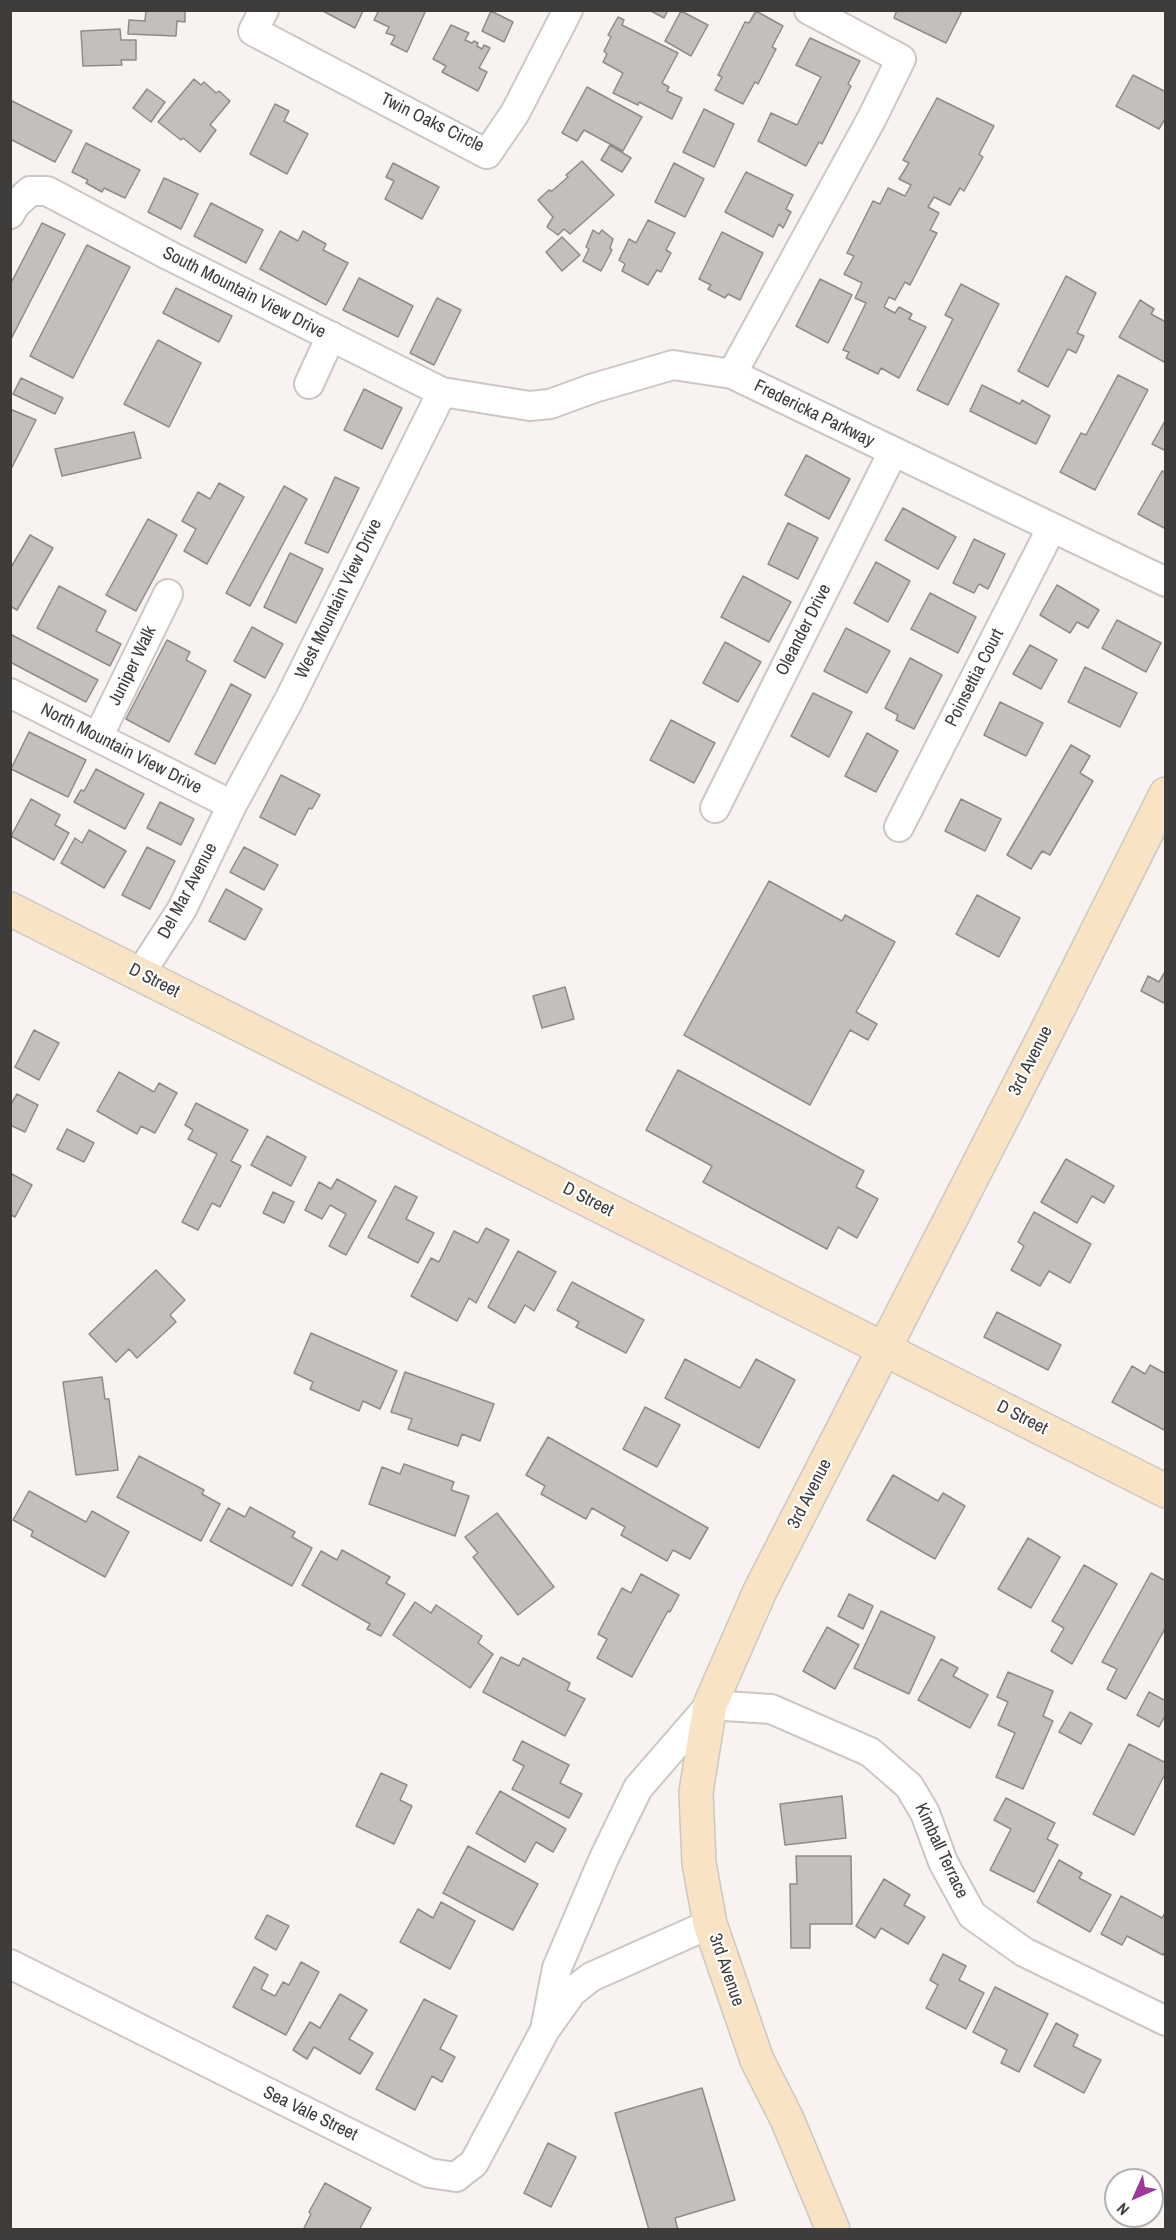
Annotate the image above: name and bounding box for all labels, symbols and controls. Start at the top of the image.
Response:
street label: Twin Oaks Circle [377,89,487,157]
street label: South Mountain View Drive [159,242,329,344]
street label: Fredericka Parkway [750,376,878,452]
street label: West Mountain View Drive [291,516,387,682]
street label: Oleander Drive [772,581,836,679]
street label: Juniper Walk [105,623,161,709]
street label: Poinsettia Court [941,626,1009,730]
street label: North Mountain View Drive [37,699,205,799]
street label: Del Mar Avenue [154,839,222,943]
street label: D Street [125,959,183,1003]
street label: 3rd Avenue [1004,1023,1058,1099]
street label: D Street [559,1178,617,1222]
street label: D Street [993,1396,1051,1440]
street label: 3rd Avenue [783,1456,837,1532]
street label: Kimball Terrace [910,1800,972,1902]
street label: 3rd Avenue [704,1931,748,2009]
street label: Sea Vale Street [259,2082,361,2146]
north arrow [1104,2168,1164,2228]
text: N [1112,2198,1134,2220]

